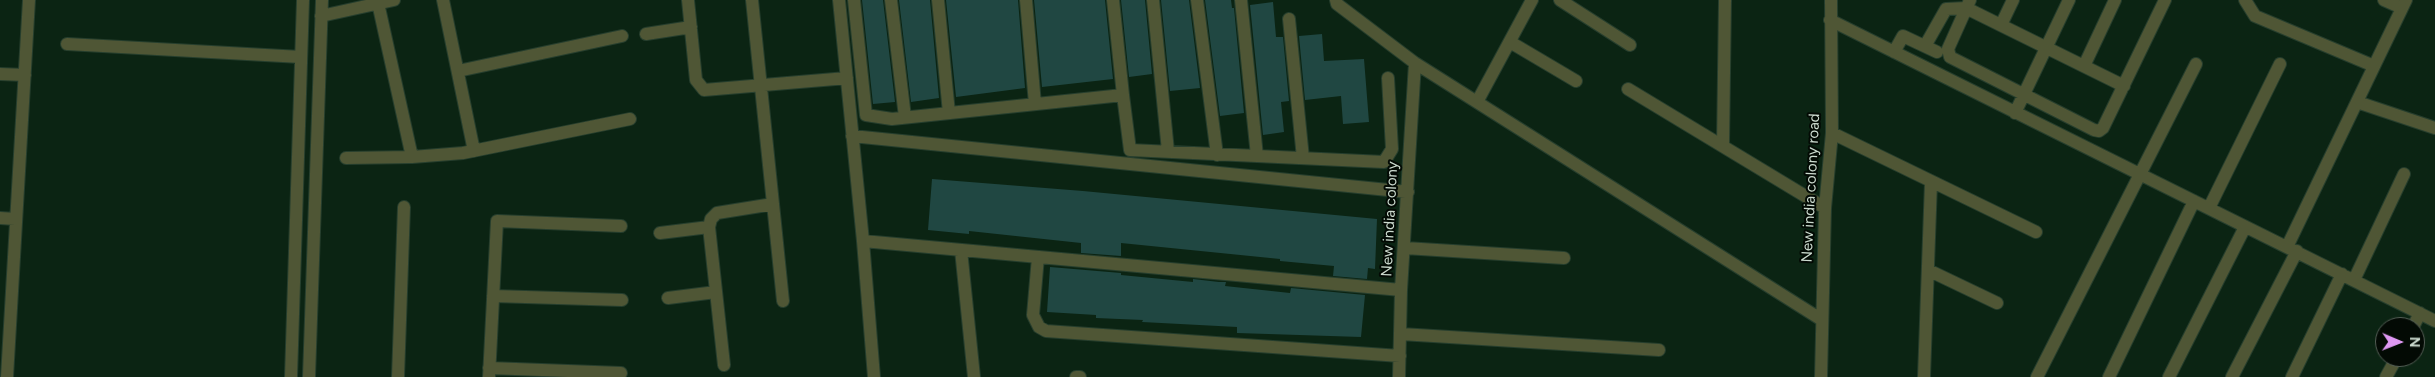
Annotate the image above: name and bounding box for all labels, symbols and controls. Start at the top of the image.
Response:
street label: New india colony road [1798,113,1824,263]
street label: New india colony [1378,161,1402,277]
north arrow [2375,317,2425,367]
text: N [2406,337,2423,348]

